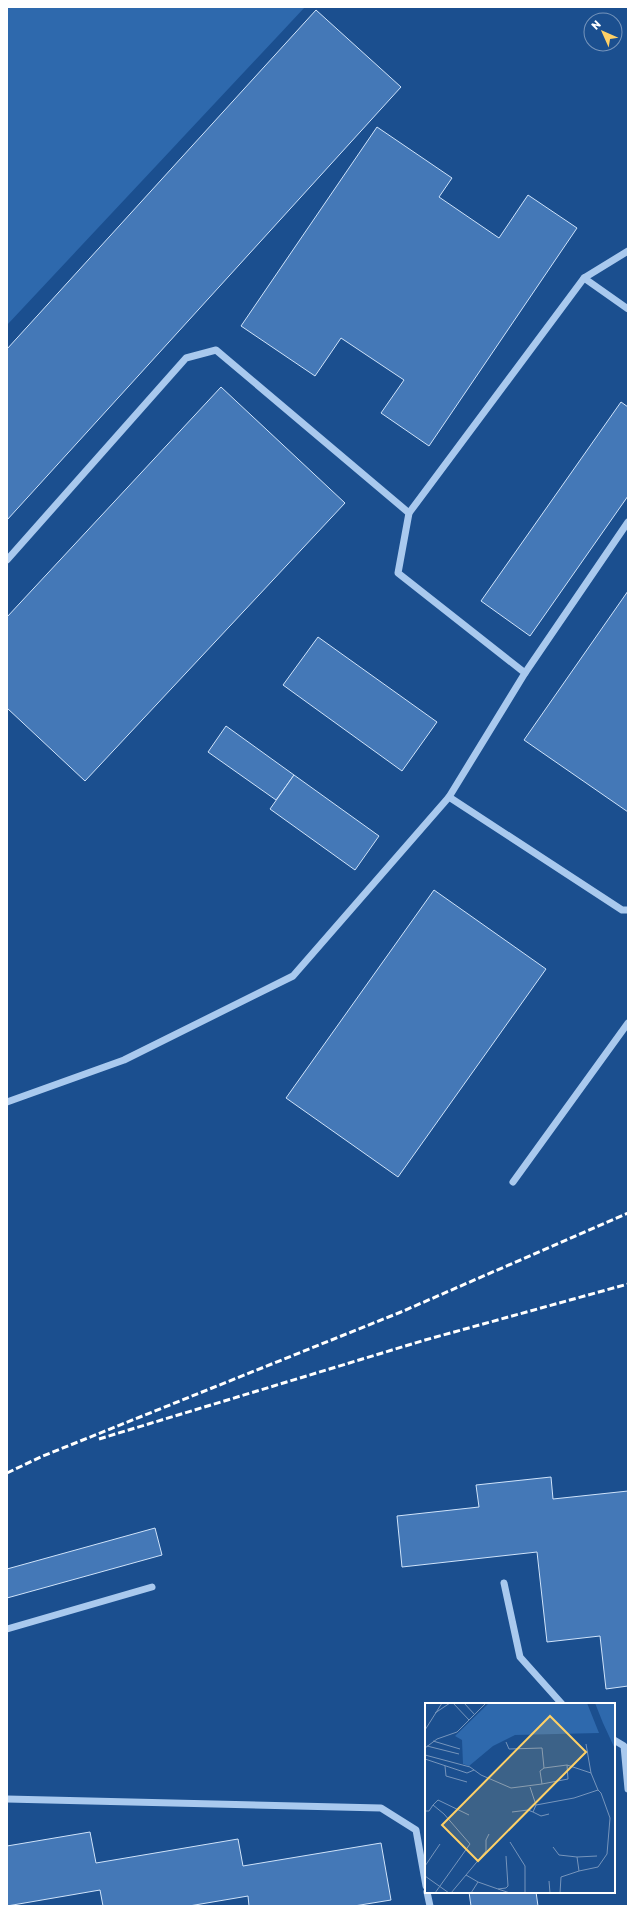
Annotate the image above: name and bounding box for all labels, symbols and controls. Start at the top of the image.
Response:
north arrow [583,12,623,52]
text: N [589,18,604,33]
inset map [425,1703,615,1893]

